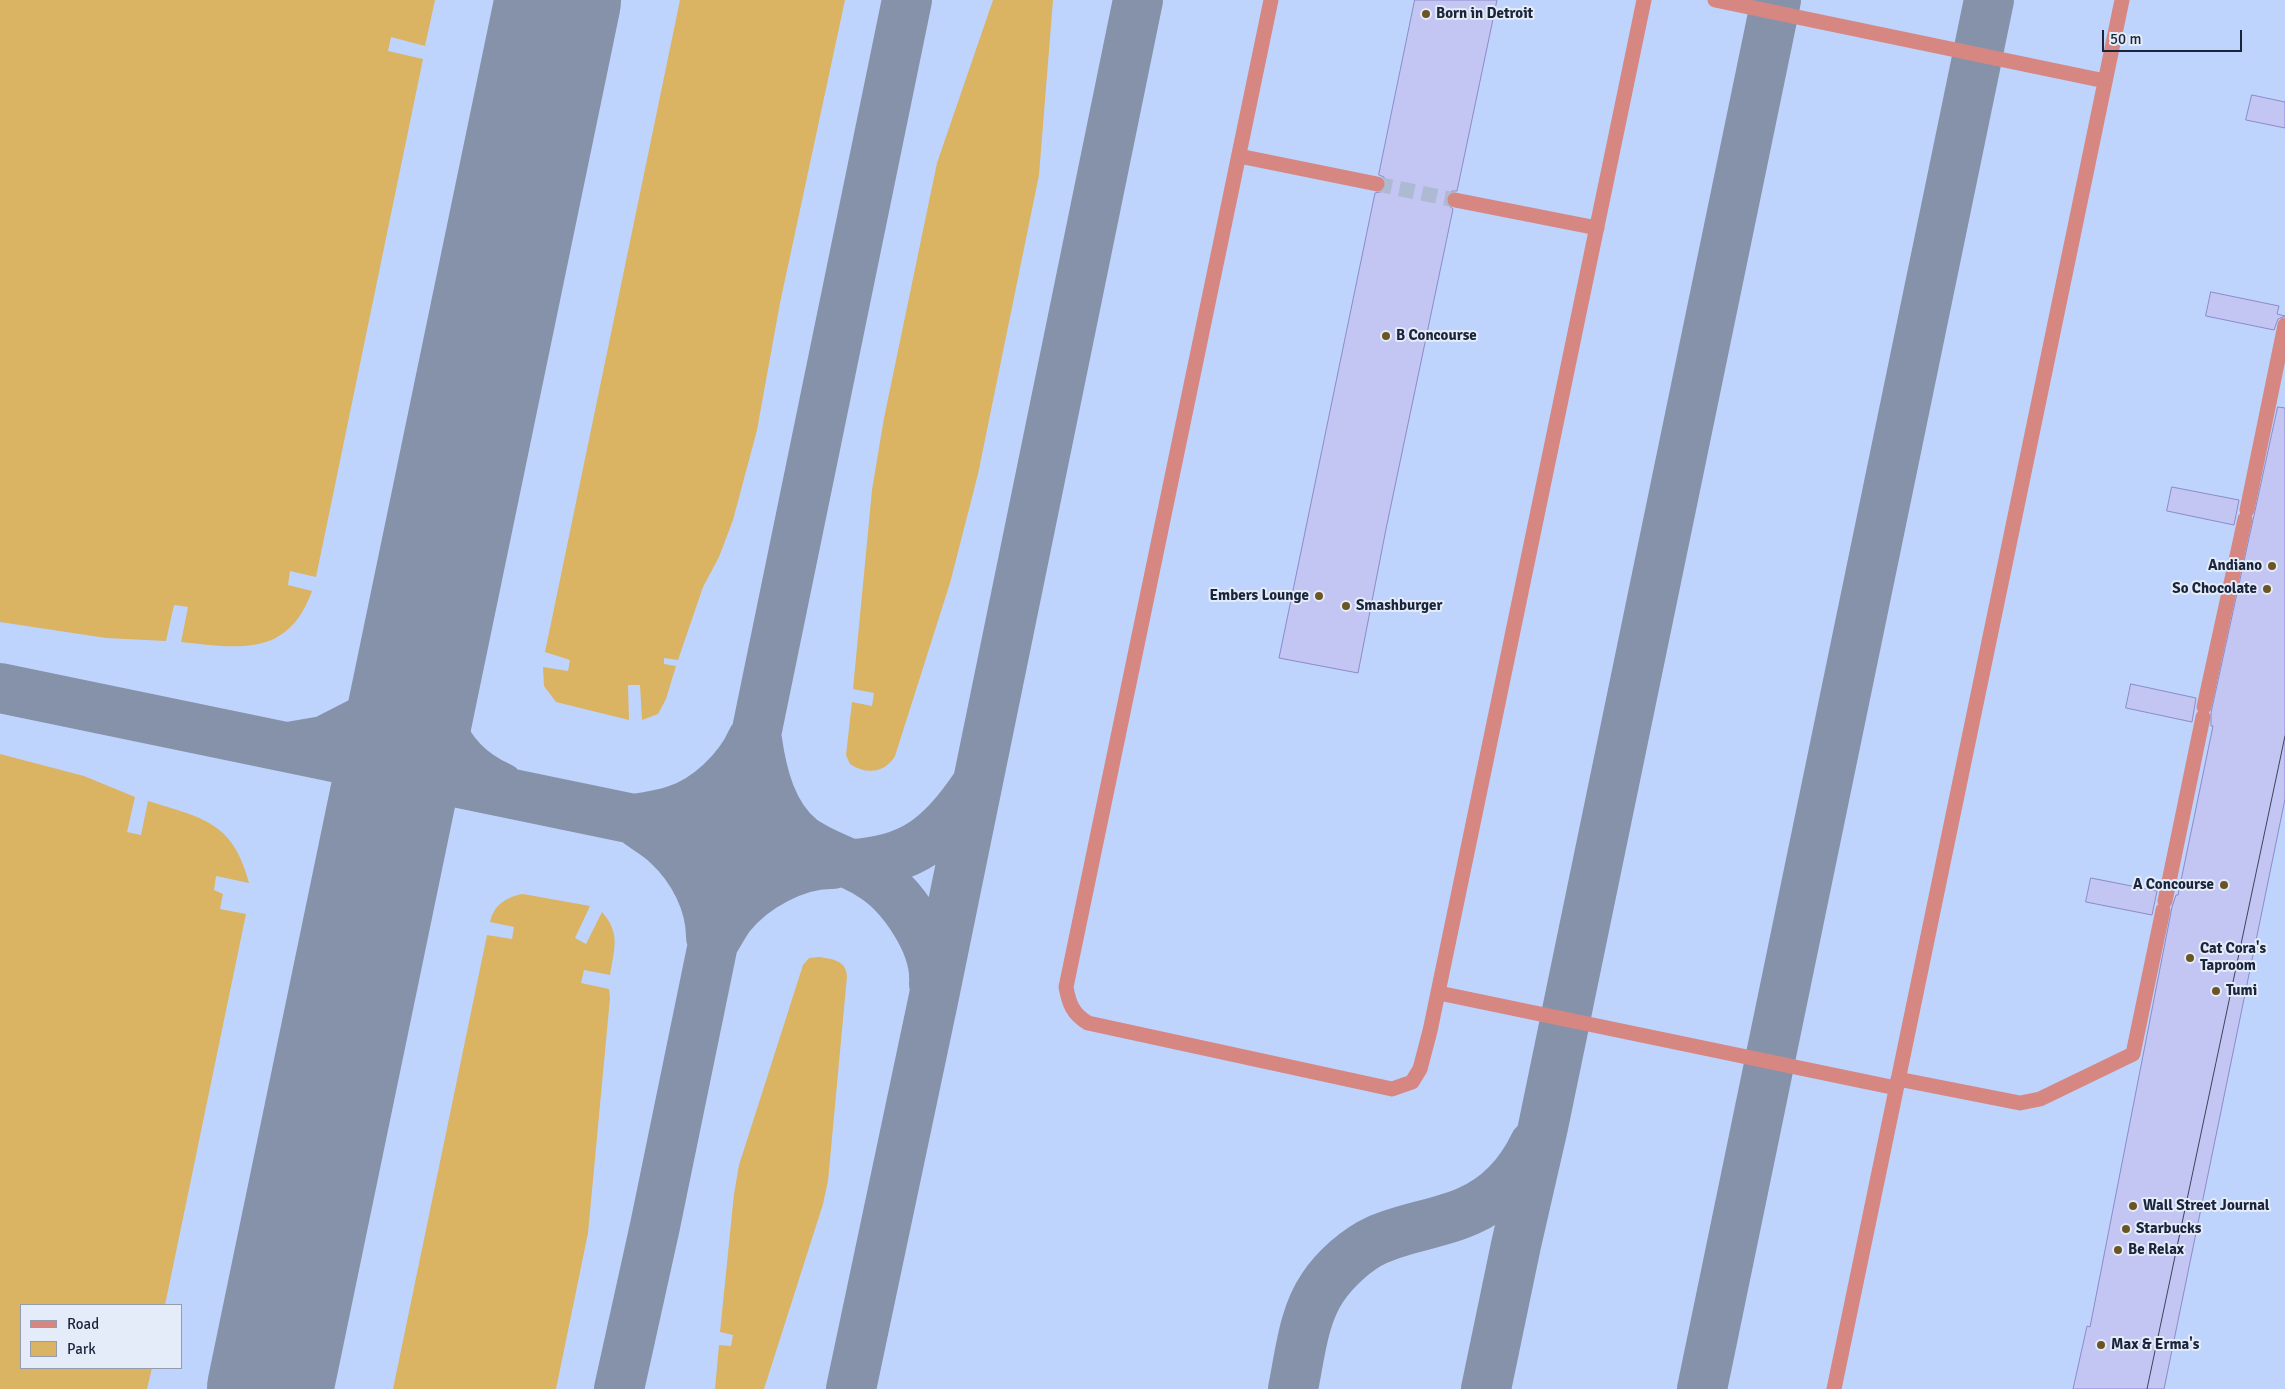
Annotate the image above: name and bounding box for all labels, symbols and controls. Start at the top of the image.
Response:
place label: Born in Detroit [1436,5,1533,23]
marker: Born in Detroit [1420,8,1432,20]
scale bar [2105,20,2245,52]
text: 50 m [2110,30,2141,48]
place label: B Concourse [1396,327,1477,345]
marker: B Concourse [1380,330,1392,342]
place label: Andiano [2208,557,2262,575]
marker: Andiano [2266,560,2278,572]
place label: So Chocolate [2172,580,2257,598]
marker: So Chocolate [2261,583,2273,595]
place label: Embers Lounge [1209,587,1309,605]
marker: Embers Lounge [1313,590,1325,602]
place label: Smashburger [1356,597,1442,615]
marker: Smashburger [1340,600,1352,612]
place label: A Concourse [2133,876,2214,894]
marker: A Concourse [2218,879,2230,891]
place label: Cat Cora's Taproom [2200,940,2266,975]
marker: Cat Cora's Taproom [2184,952,2196,964]
place label: Tumi [2226,982,2257,1000]
marker: Tumi [2210,985,2222,997]
place label: Wall Street Journal [2143,1197,2270,1215]
marker: Wall Street Journal [2127,1200,2139,1212]
place label: Starbucks [2136,1220,2201,1238]
marker: Starbucks [2120,1223,2132,1235]
place label: Be Relax [2128,1241,2184,1259]
marker: Be Relax [2112,1244,2124,1256]
legend [20,1304,182,1369]
text: Road [67,1315,99,1333]
place label: Max & Erma's [2111,1336,2199,1354]
marker: Max & Erma's [2095,1339,2107,1351]
text: Park [67,1340,96,1358]

